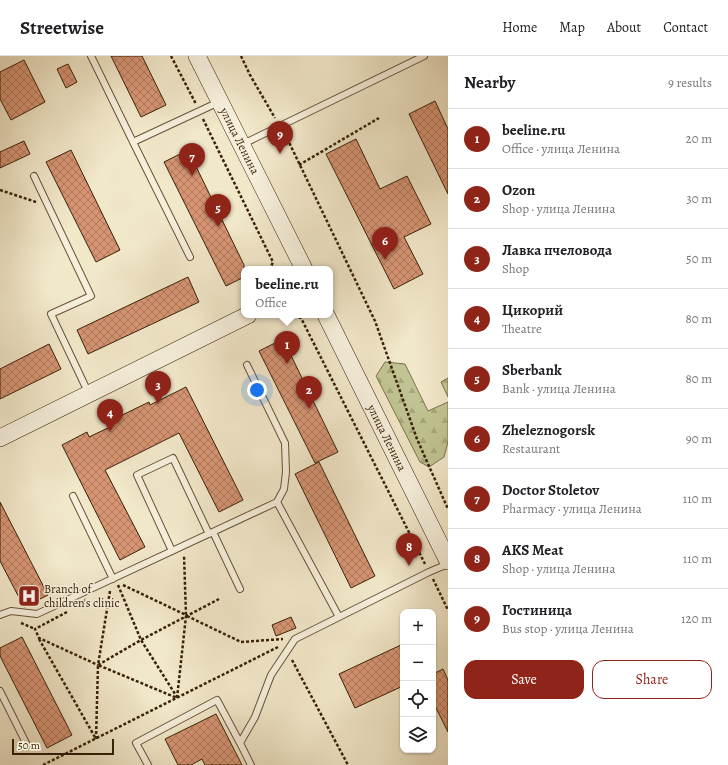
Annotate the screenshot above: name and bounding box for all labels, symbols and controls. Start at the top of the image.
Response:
text: Streetwise [20,15,104,41]
text: Home [502,18,537,37]
text: Map [559,18,585,37]
text: About [607,18,641,37]
text: Contact [663,18,708,37]
text: Nearby [464,71,515,94]
text: 9 results [668,74,712,91]
street label: улица Ленина [216,104,263,177]
text: beeline.ru [502,120,565,140]
pin: 9 [267,121,293,154]
text: 1 [475,130,479,147]
text: 20 m [686,130,712,147]
text: Office · улица Ленина [502,140,620,157]
pin: 7 [179,143,205,176]
text: Ozon [502,180,535,200]
text: 2 [474,190,480,207]
text: 30 m [686,190,712,207]
pin: 5 [205,194,231,227]
text: Shop · улица Ленина [502,200,615,217]
pin: 6 [372,227,398,260]
text: Лавка пчеловода [502,240,612,260]
text: 3 [474,250,480,267]
text: 50 m [686,250,712,267]
text: Shop [502,260,529,277]
popup [241,266,333,318]
text: beeline.ru [255,274,319,294]
text: Office [255,294,287,311]
text: Цикорий [502,300,563,320]
text: 4 [474,310,480,327]
text: 80 m [685,310,712,327]
text: Theatre [502,320,542,337]
pin: 1 [274,331,300,364]
text: Sberbank [502,360,562,380]
text: 5 [474,370,480,387]
text: 80 m [685,370,712,387]
pin: 3 [145,371,171,404]
pin: 2 [296,376,322,409]
your location [247,380,267,400]
text: Bank · улица Ленина [502,380,616,397]
pin: 4 [97,399,123,432]
street label: улица Ленина [363,401,410,474]
text: Zheleznogorsk [502,420,595,440]
text: 6 [474,430,480,447]
text: 90 m [686,430,712,447]
text: Restaurant [502,440,560,457]
text: Doctor Stoletov [502,480,599,500]
text: 7 [474,490,480,507]
text: 110 m [683,490,712,507]
text: Pharmacy · улица Ленина [502,500,642,517]
pin: 8 [396,533,422,566]
text: AKS Meat [502,540,563,560]
text: 8 [474,550,480,567]
text: 110 m [683,550,712,567]
text: Shop · улица Ленина [502,560,615,577]
place label: Branch of children's clinic [44,581,119,611]
hospital icon: Branch of children's clinic [16,583,42,609]
text: Гостиница [502,600,572,620]
map controls [400,609,436,753]
button: + [400,609,436,645]
text: 9 [474,610,480,627]
text: 120 m [681,610,712,627]
text: Bus stop · улица Ленина [502,620,634,637]
button: − [400,645,436,681]
button: Save [464,660,584,699]
button: Share [592,660,712,699]
button: locate [400,681,436,717]
button: layers [400,717,436,753]
scale bar [12,737,114,756]
text: 50 m [18,738,40,753]

